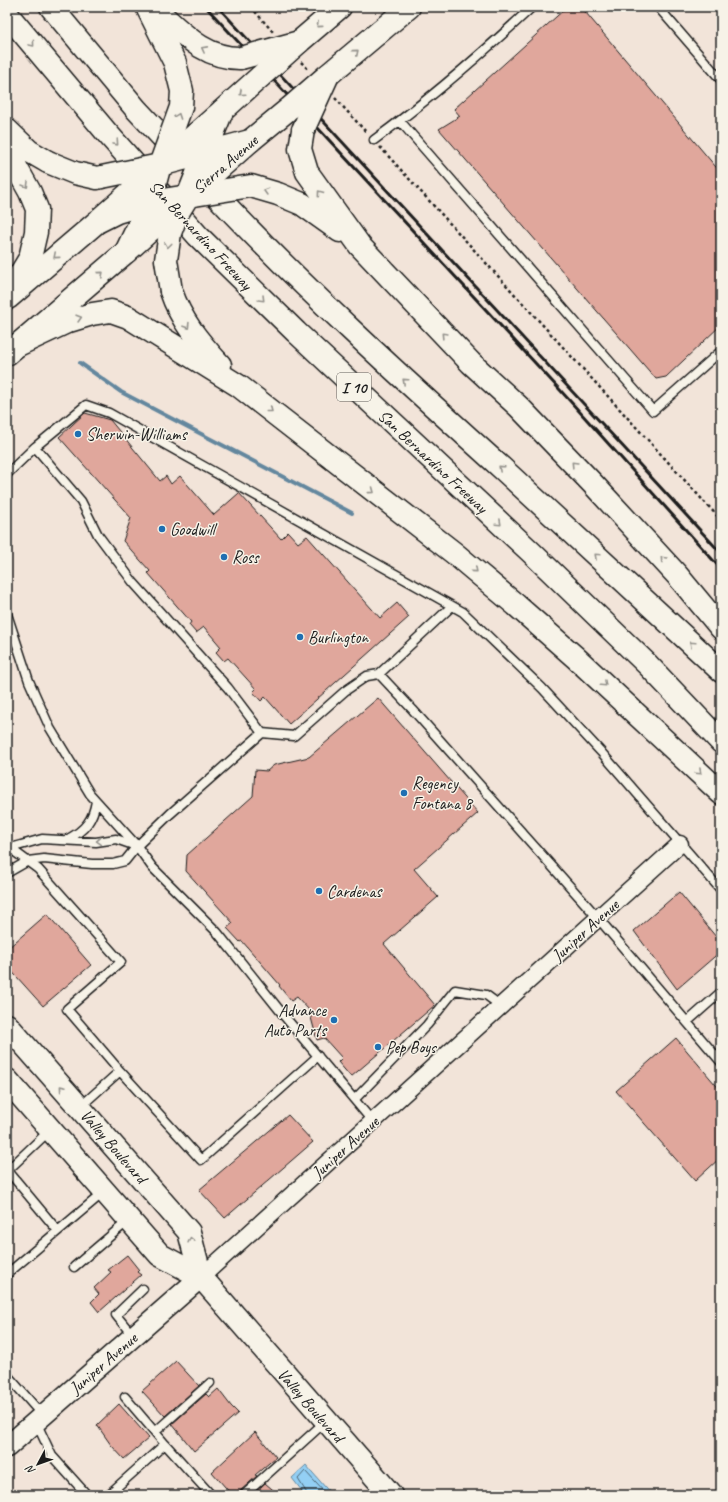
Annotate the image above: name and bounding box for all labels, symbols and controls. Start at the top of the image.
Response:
one-way arrow [317,20,324,27]
one-way arrow [27,39,34,47]
one-way arrow [201,47,208,54]
one-way arrow [351,49,358,56]
one-way arrow [239,88,246,95]
one-way arrow [174,112,182,119]
street label: Sierra Avenue [188,129,263,198]
one-way arrow [111,138,119,146]
street label: San Bernardino Freeway [144,176,258,295]
one-way arrow [21,181,29,188]
one-way arrow [262,187,269,195]
one-way arrow [318,190,325,197]
one-way arrow [164,242,173,248]
one-way arrow [54,252,61,259]
one-way arrow [96,271,103,278]
one-way arrow [257,294,265,302]
one-way arrow [75,314,82,323]
one-way arrow [182,322,190,329]
one-way arrow [442,332,449,340]
road number: I 10 [337,373,371,401]
one-way arrow [402,378,410,385]
street label: San Bernardino Freeway [374,405,493,518]
one-way arrow [265,406,272,413]
place label: Sherwin-Williams [86,424,189,445]
marker: Sherwin-Williams [73,429,83,439]
one-way arrow [571,461,579,469]
one-way arrow [499,466,506,473]
one-way arrow [368,486,375,493]
one-way arrow [495,518,502,525]
place label: Goodwill [170,519,218,540]
marker: Goodwill [157,524,167,534]
place label: Ross [232,547,260,568]
marker: Ross [219,552,229,562]
one-way arrow [595,553,602,560]
one-way arrow [660,556,668,564]
one-way arrow [470,566,477,573]
place label: Burlington [308,627,370,648]
marker: Burlington [295,632,305,642]
one-way arrow [690,642,697,649]
one-way arrow [599,679,606,686]
one-way arrow [694,768,702,775]
place label: Regency Fontana 8 [412,773,474,814]
marker: Regency Fontana 8 [399,788,409,798]
one-way arrow [96,837,102,846]
place label: Cardenas [327,881,383,902]
marker: Cardenas [314,886,324,896]
street label: Juniper Avenue [547,894,624,967]
place label: Advance Auto Parts [264,1000,328,1041]
marker: Advance Auto Parts [329,1015,339,1025]
place label: Pep Boys [386,1037,438,1058]
marker: Pep Boys [373,1042,383,1052]
one-way arrow [60,1085,67,1093]
street label: Valley Boulevard [76,1105,153,1189]
street label: Juniper Avenue [307,1111,384,1184]
one-way arrow [188,1236,196,1243]
street label: Juniper Avenue [64,1327,143,1399]
street label: Valley Boulevard [273,1364,350,1448]
north arrow [18,1444,58,1484]
text: N [22,1462,38,1478]

